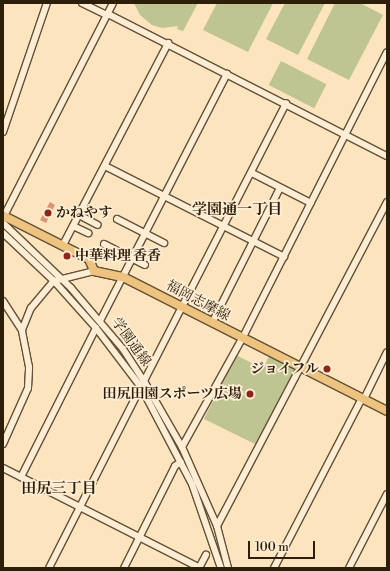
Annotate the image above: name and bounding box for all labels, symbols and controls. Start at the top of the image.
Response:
district label: 学園通一丁目 [192,201,282,219]
place label: かねやす [56,205,112,221]
marker: かねやす [43,208,53,218]
place label: 中華料理 香香 [75,248,161,264]
marker: 中華料理 香香 [62,251,72,261]
street label: 福岡志摩線 [163,277,233,325]
street label: 学園通線 [108,314,154,370]
place label: ジョイフル [249,361,319,377]
marker: ジョイフル [322,364,332,374]
place label: 田尻田園スポーツ広場 [102,386,242,402]
marker: 田尻田園スポーツ広場 [245,389,255,399]
district label: 田尻三丁目 [22,480,96,498]
scale bar [250,533,317,559]
text: 100 m [255,540,289,555]

